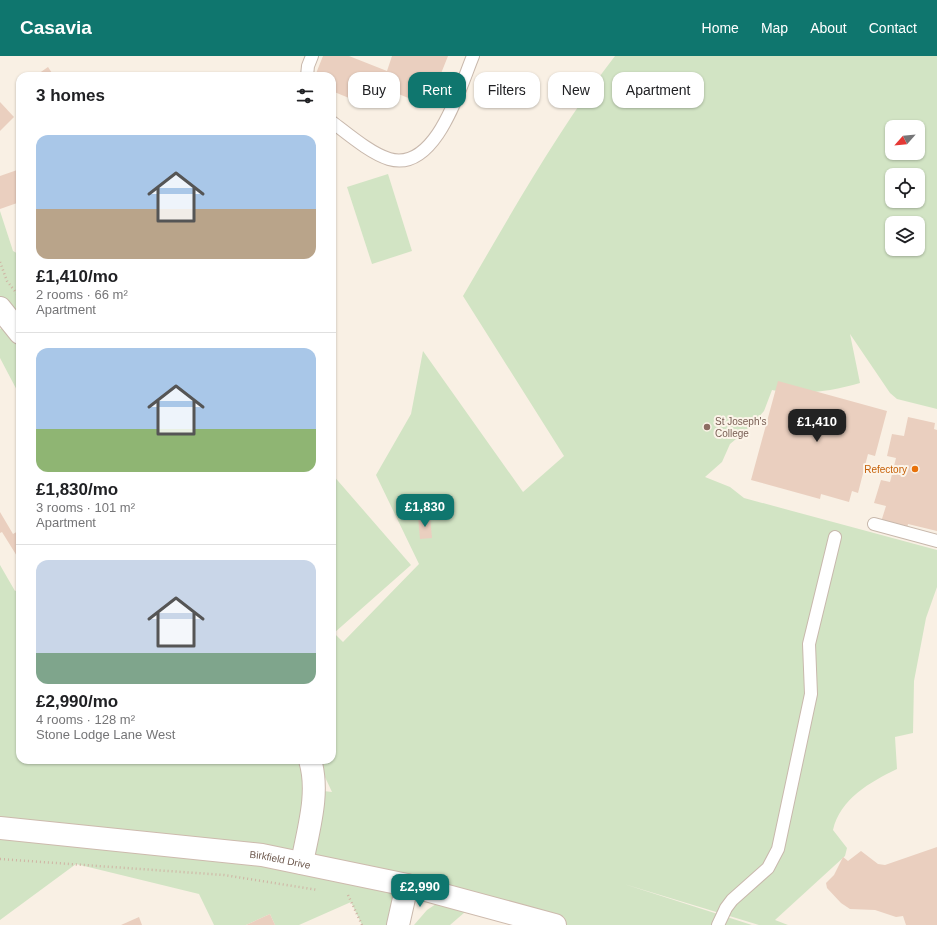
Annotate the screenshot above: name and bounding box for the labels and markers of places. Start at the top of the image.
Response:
pin: £1,410 [784,409,850,443]
place label: St Joseph's College [715,416,766,439]
marker: St Joseph's College [702,422,712,432]
place label: Refectory [864,464,907,475]
marker: Refectory [910,464,920,474]
pin: £1,830 [392,494,458,528]
pin: £2,990 [387,874,453,908]

